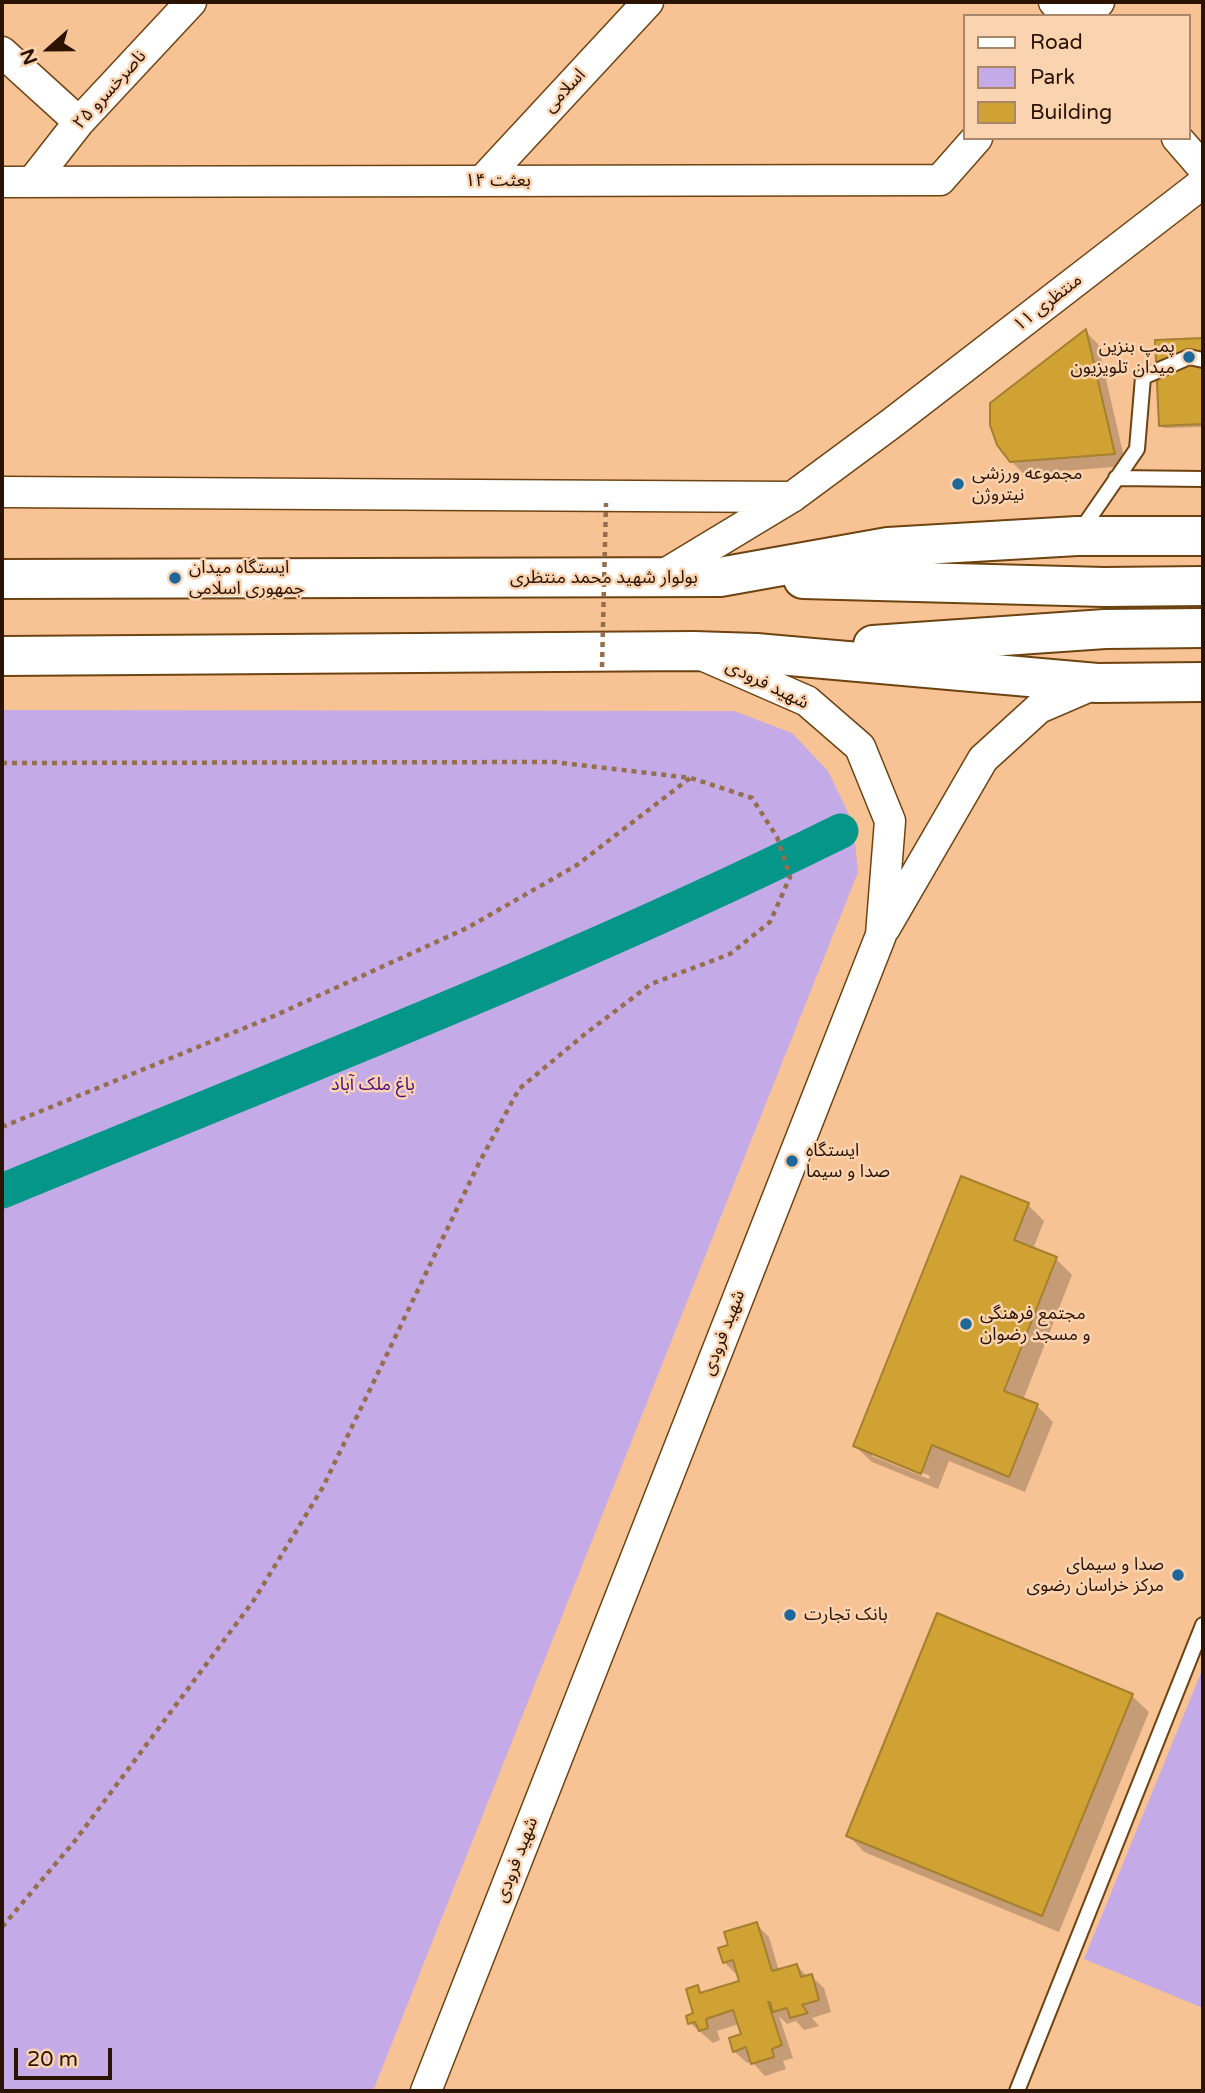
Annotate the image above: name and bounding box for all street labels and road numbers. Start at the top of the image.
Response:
street label: ناصرخسرو ۲۵ [69,46,151,134]
street label: اسلامی [539,65,591,117]
street label: بعثت ۱۴ [465,170,531,192]
street label: منتظری ۱۱ [1009,269,1087,337]
street label: بولوار شهید محمد منتظری [510,567,698,589]
street label: شهید فرودی [722,656,812,714]
street label: شهید فرودی [698,1287,750,1379]
street label: شهید فرودی [491,1814,543,1906]

